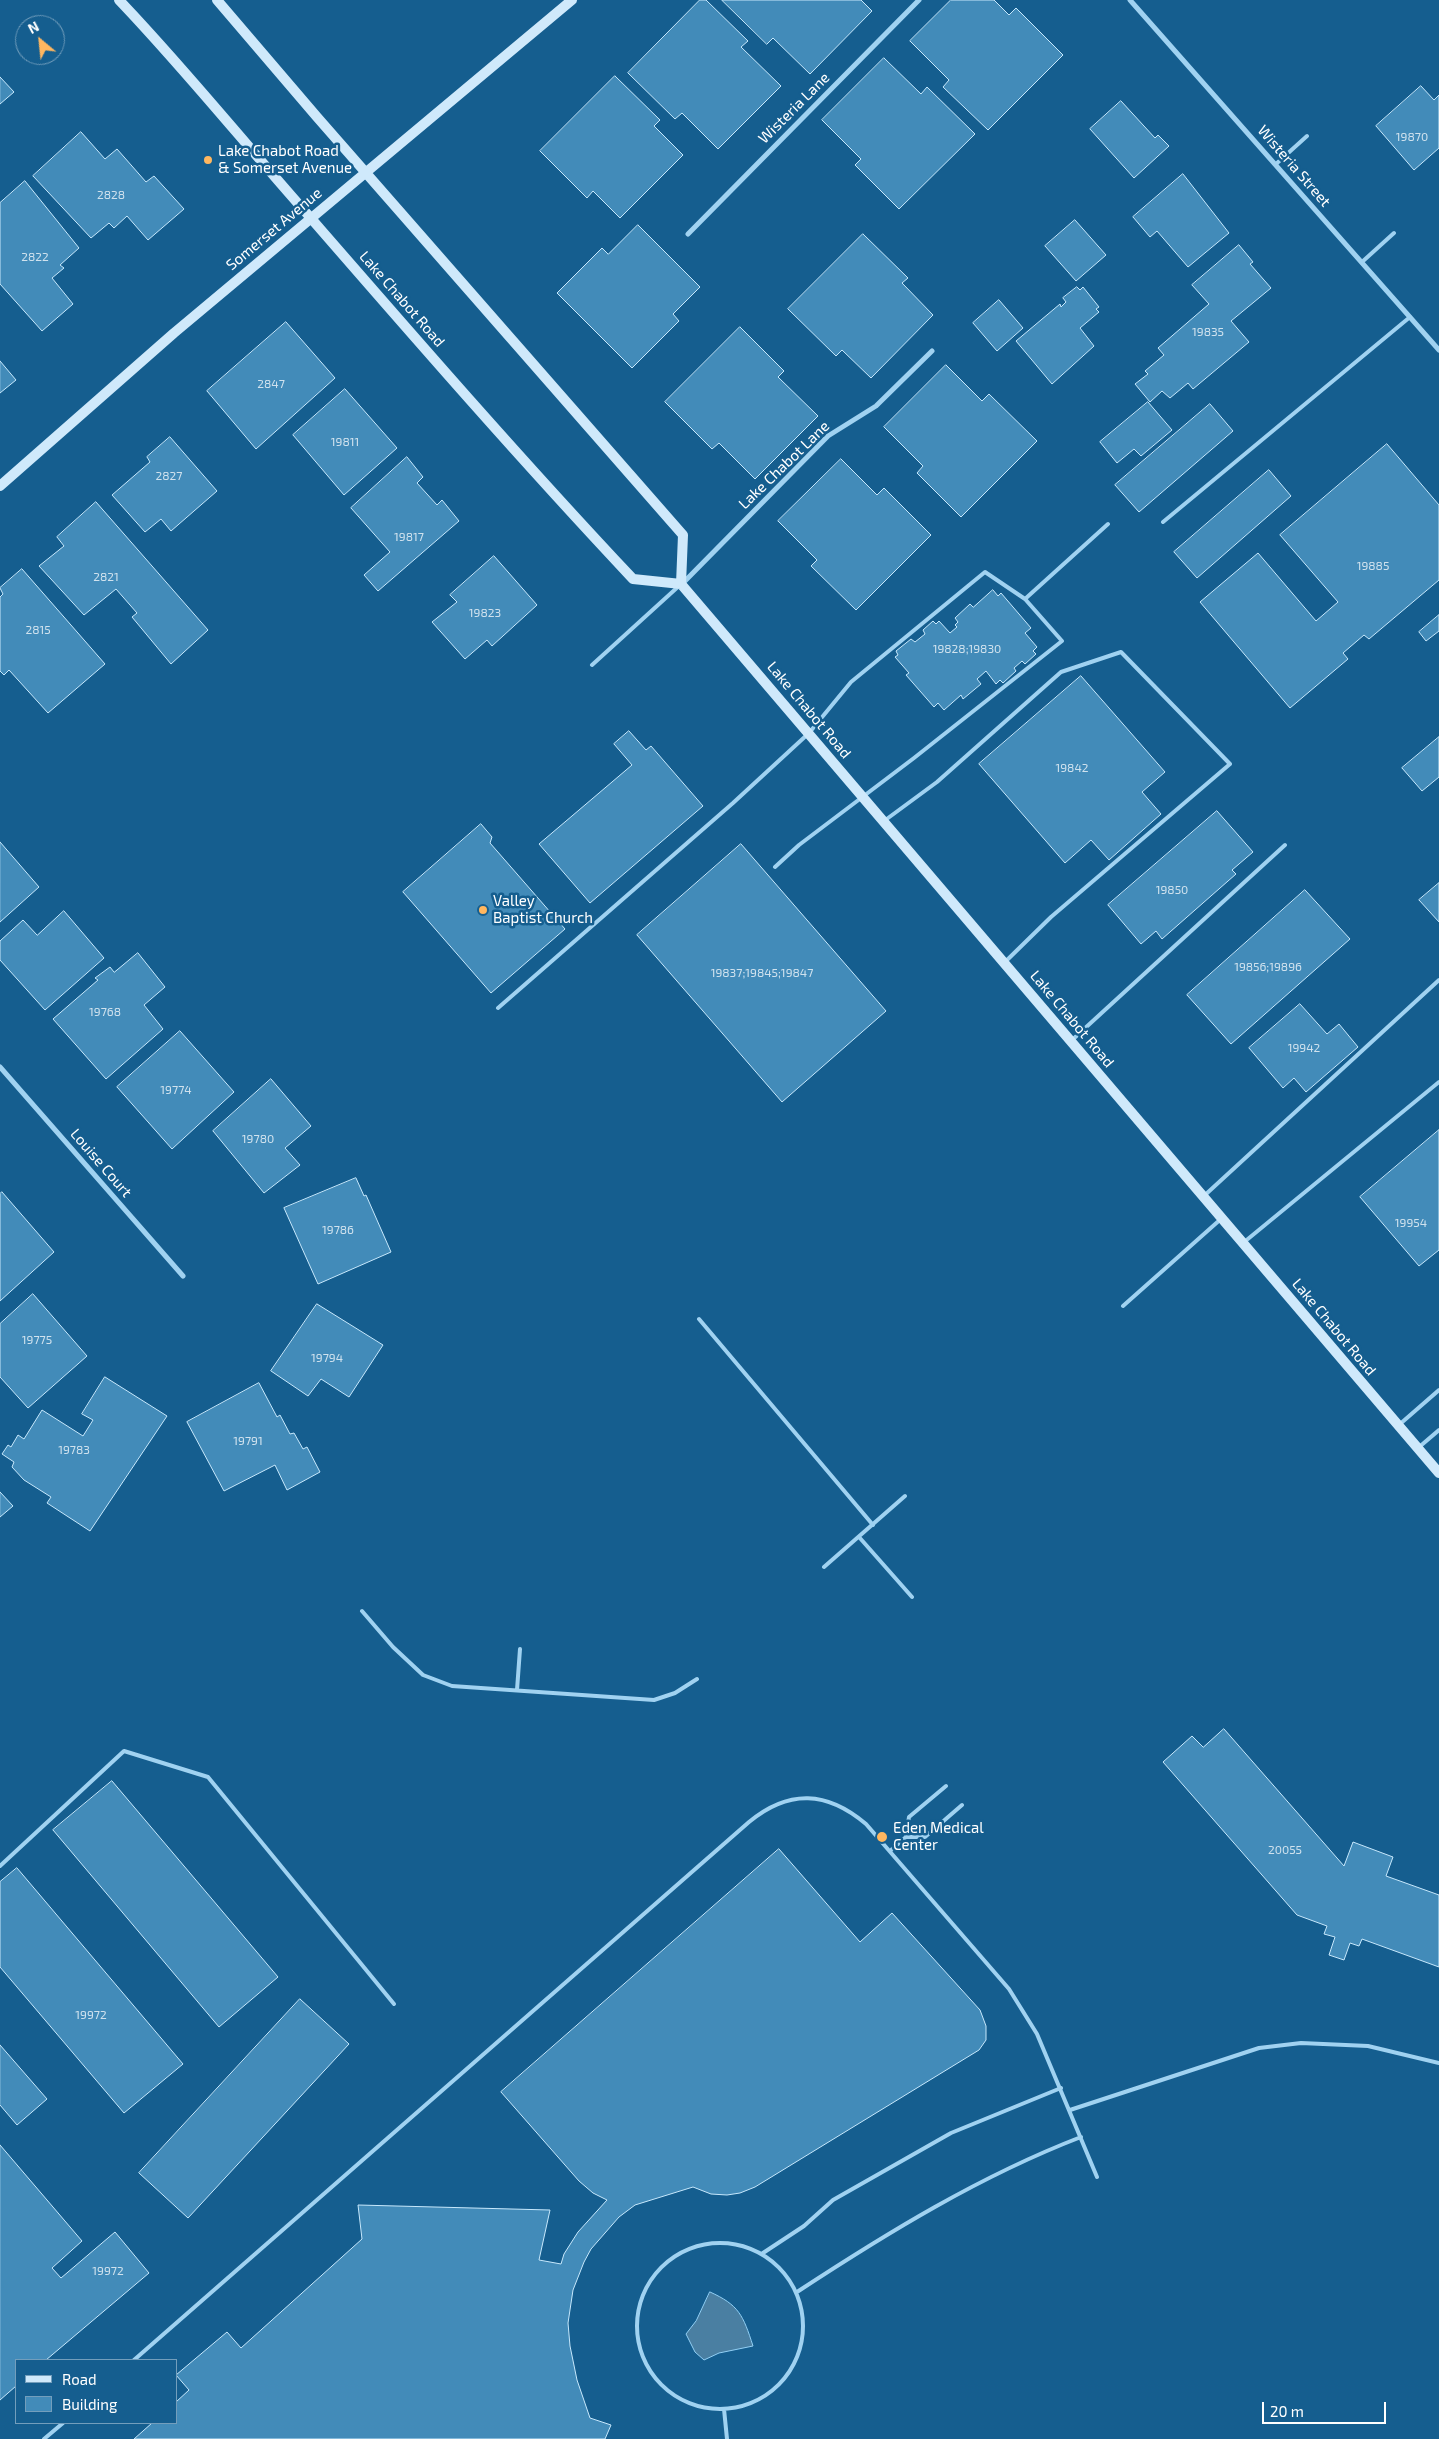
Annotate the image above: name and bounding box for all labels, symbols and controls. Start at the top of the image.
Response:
north arrow [15,15,65,65]
text: N [25,17,42,37]
street label: Wisteria Lane [755,69,833,147]
street label: Wisteria Street [1254,121,1334,211]
house number: 19870 [1396,130,1428,144]
place label: Lake Chabot Road & Somerset Avenue [218,142,352,177]
marker: Lake Chabot Road & Somerset Avenue [202,154,214,166]
street label: Somerset Avenue [223,184,325,274]
house number: 2828 [97,188,125,202]
street label: Lake Chabot Road [356,247,448,351]
house number: 2822 [21,250,49,264]
house number: 19835 [1192,325,1224,339]
house number: 2847 [257,377,285,391]
street label: Lake Chabot Lane [735,417,833,513]
house number: 19811 [331,435,359,449]
house number: 2827 [156,469,182,483]
house number: 19817 [394,530,424,544]
house number: 19885 [1357,559,1389,573]
house number: 2821 [93,570,119,584]
house number: 19823 [469,606,501,620]
house number: 2815 [25,623,51,637]
house number: 19828;19830 [933,642,1001,656]
street label: Lake Chabot Road [763,658,855,762]
house number: 19842 [1055,761,1089,775]
house number: 19850 [1156,883,1188,897]
place label: Valley Baptist Church [493,892,593,927]
marker: Valley Baptist Church [477,904,489,916]
house number: 19856;19896 [1234,960,1302,974]
house number: 19837;19845;19847 [711,966,813,980]
street label: Lake Chabot Road [1026,967,1118,1071]
house number: 19768 [89,1005,121,1019]
house number: 19942 [1288,1041,1320,1055]
house number: 19774 [160,1083,192,1097]
street label: Louise Court [66,1125,136,1201]
house number: 19780 [242,1132,274,1146]
house number: 19954 [1395,1216,1427,1230]
house number: 19786 [322,1223,354,1237]
street label: Lake Chabot Road [1288,1275,1380,1379]
house number: 19775 [22,1333,52,1347]
house number: 19794 [311,1351,343,1365]
house number: 19791 [233,1434,263,1448]
house number: 19783 [58,1443,90,1457]
place label: Eden Medical Center [893,1819,984,1854]
marker: Eden Medical Center [875,1830,889,1844]
house number: 20055 [1268,1843,1302,1857]
house number: 19972 [75,2008,107,2022]
house number: 19972 [92,2264,124,2278]
legend [15,2359,178,2424]
text: Road [62,2370,97,2388]
scale bar [1264,2392,1388,2424]
text: Building [62,2395,117,2413]
text: 20 m [1270,2402,1304,2420]

